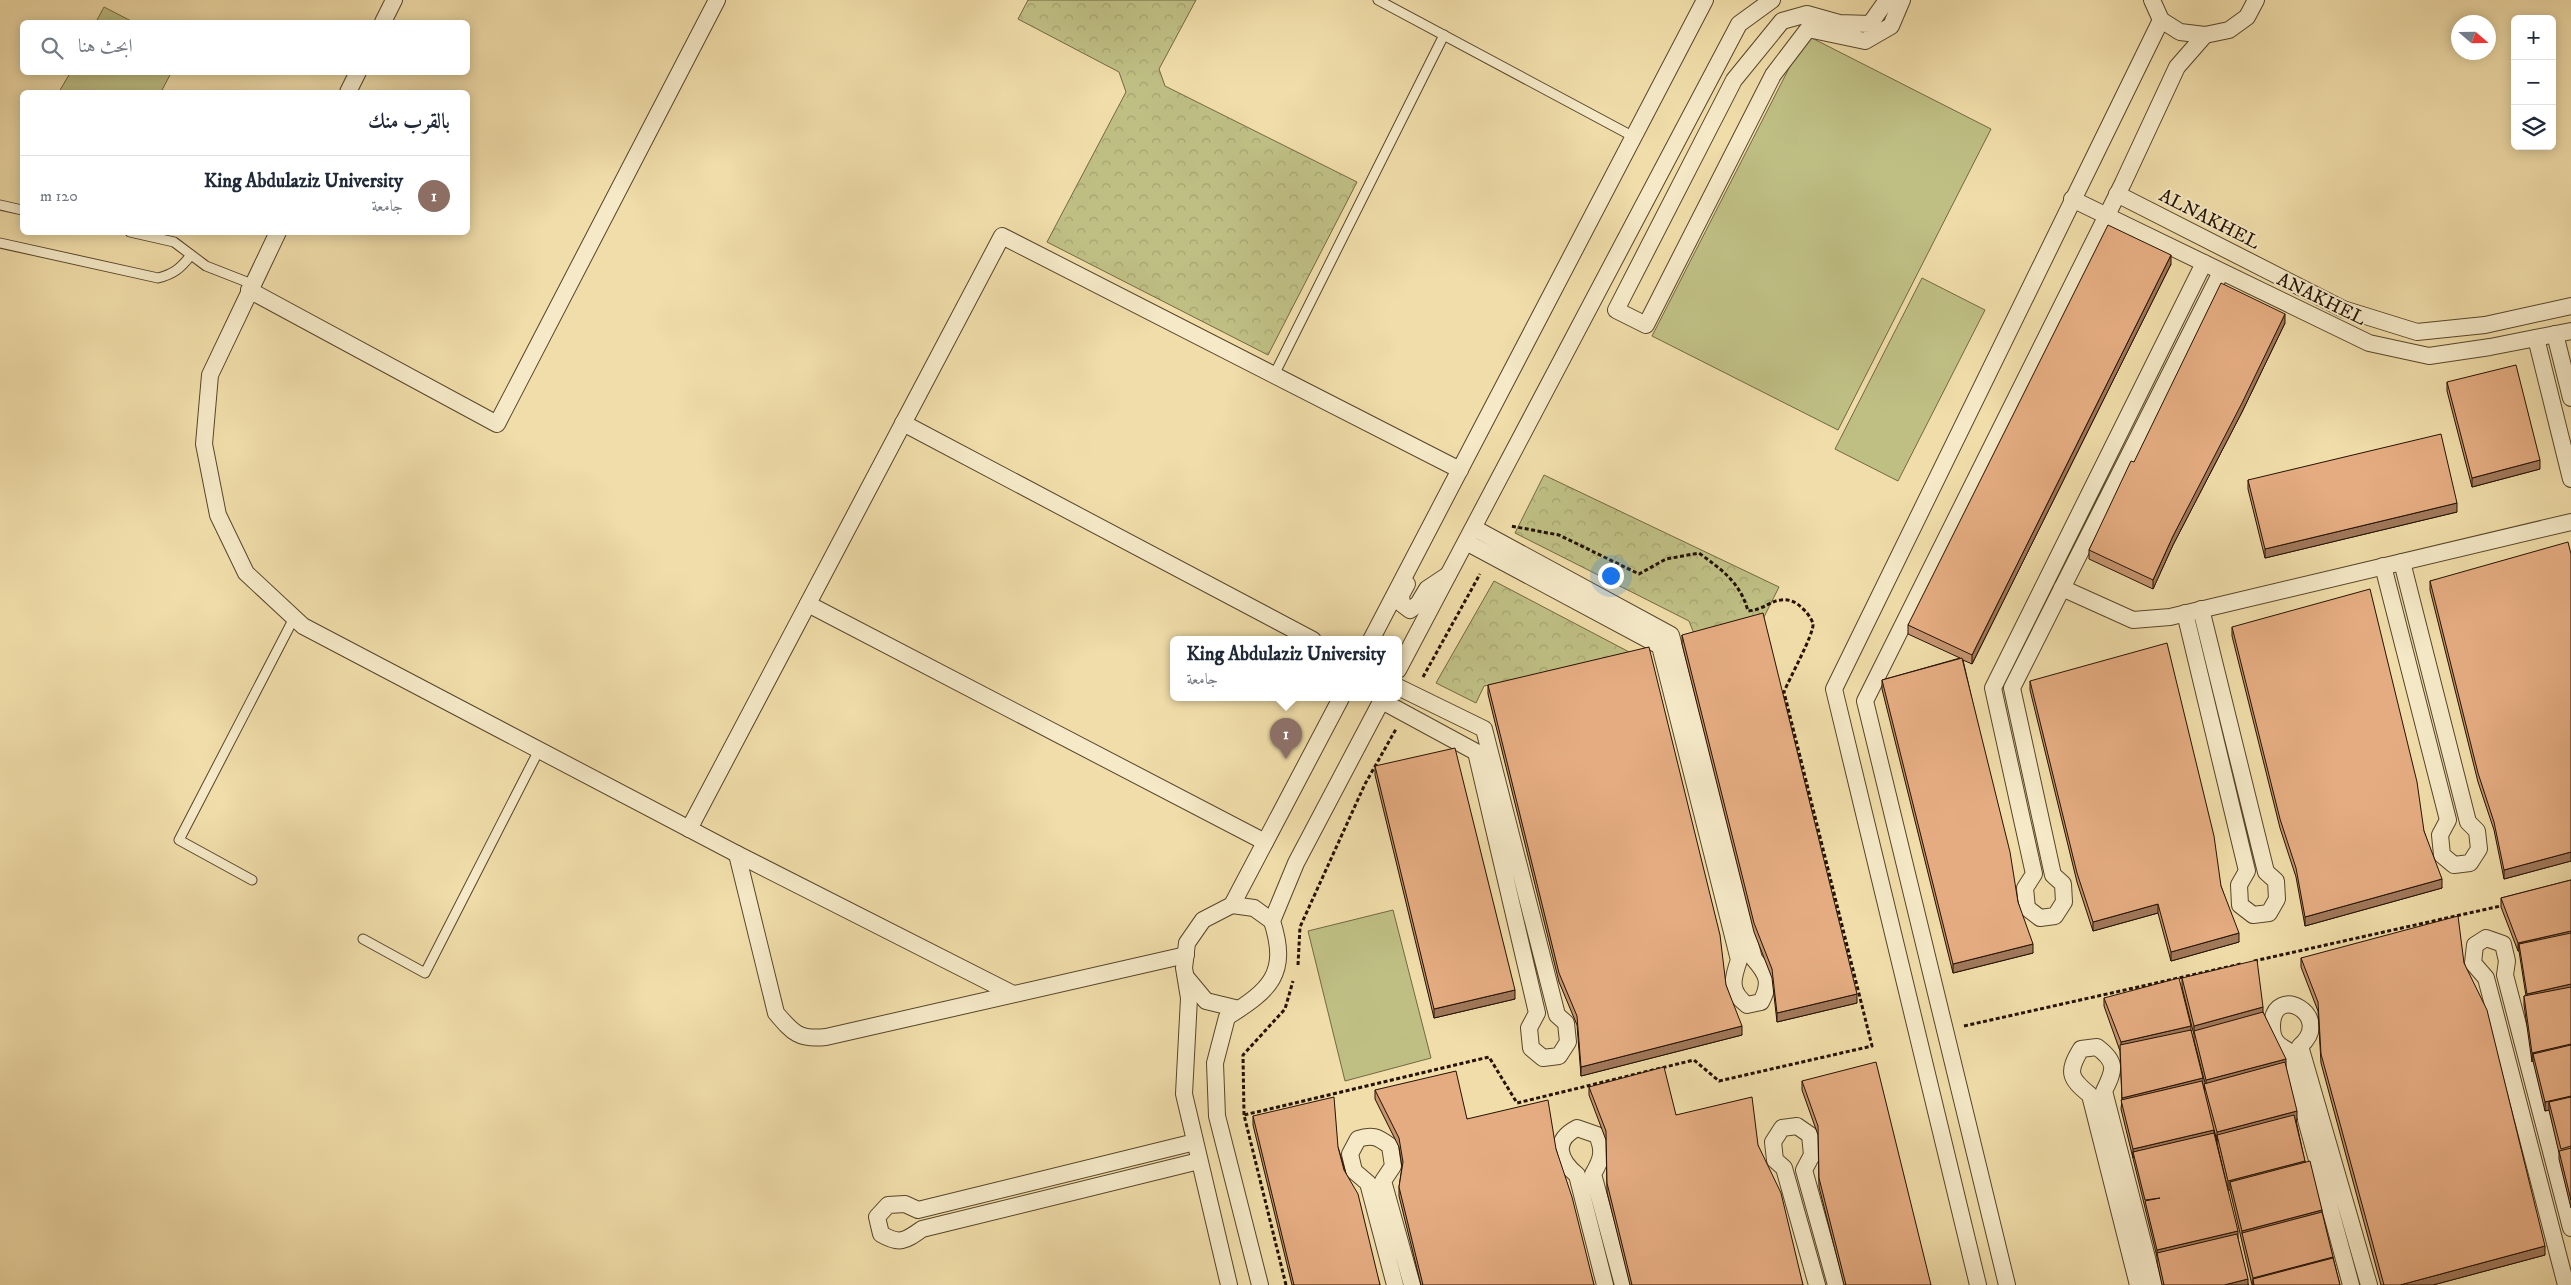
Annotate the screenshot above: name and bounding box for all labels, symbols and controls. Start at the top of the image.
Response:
north arrow [2451,15,2496,60]
map controls [2511,15,2556,150]
button: + [2511,15,2556,60]
search box [20,20,470,75]
icon: search [38,34,66,62]
text: ابحث هنا [78,35,133,58]
button: − [2511,60,2556,105]
button: layers [2511,105,2556,150]
text: بالقرب منك [368,109,450,135]
text: King Abdulaziz University [204,170,403,193]
street label: ALNAKHEL [2155,184,2264,255]
text: 120 m [40,186,78,206]
text: 1 [431,186,437,206]
text: جامعة [371,196,403,216]
street label: ANAKHEL [2273,268,2370,331]
your location [1598,563,1624,589]
popup [1170,636,1402,701]
text: King Abdulaziz University [1187,643,1386,666]
text: جامعة [1187,669,1218,689]
pin: 1 [1270,718,1302,759]

